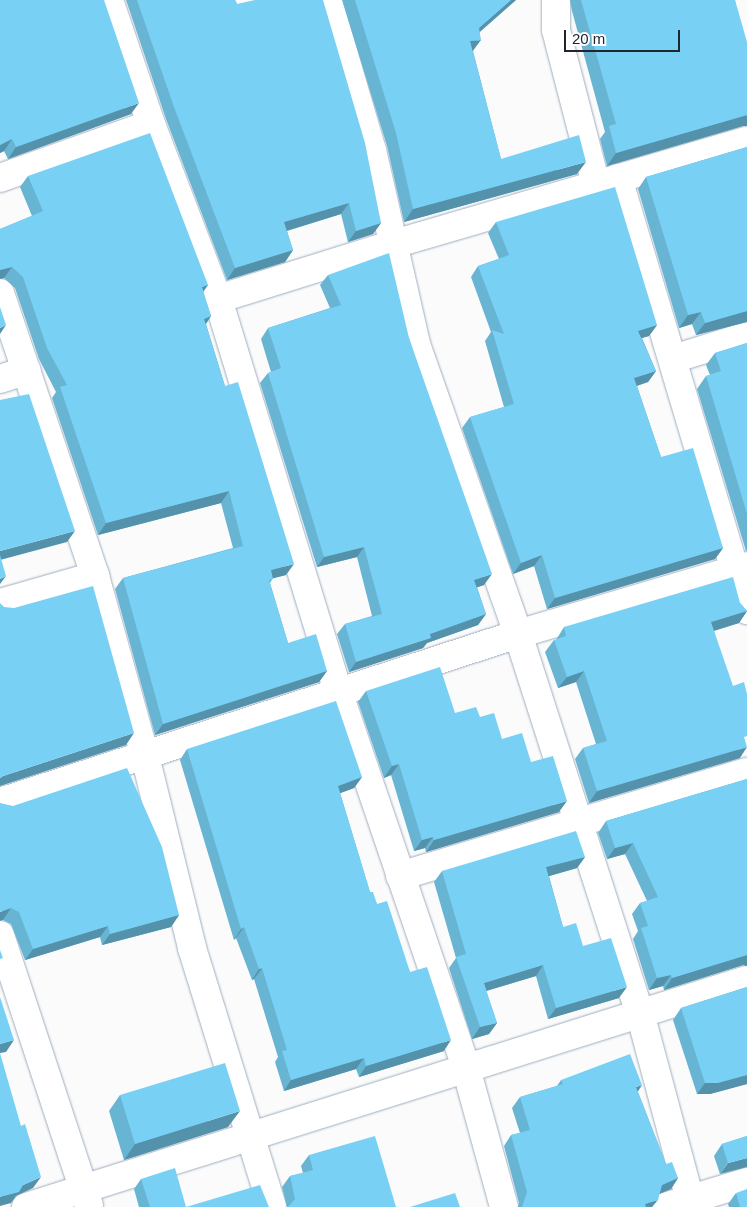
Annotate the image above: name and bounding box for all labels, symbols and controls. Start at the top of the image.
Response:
scale bar [567,20,683,52]
text: 20 m [572,30,605,47]

